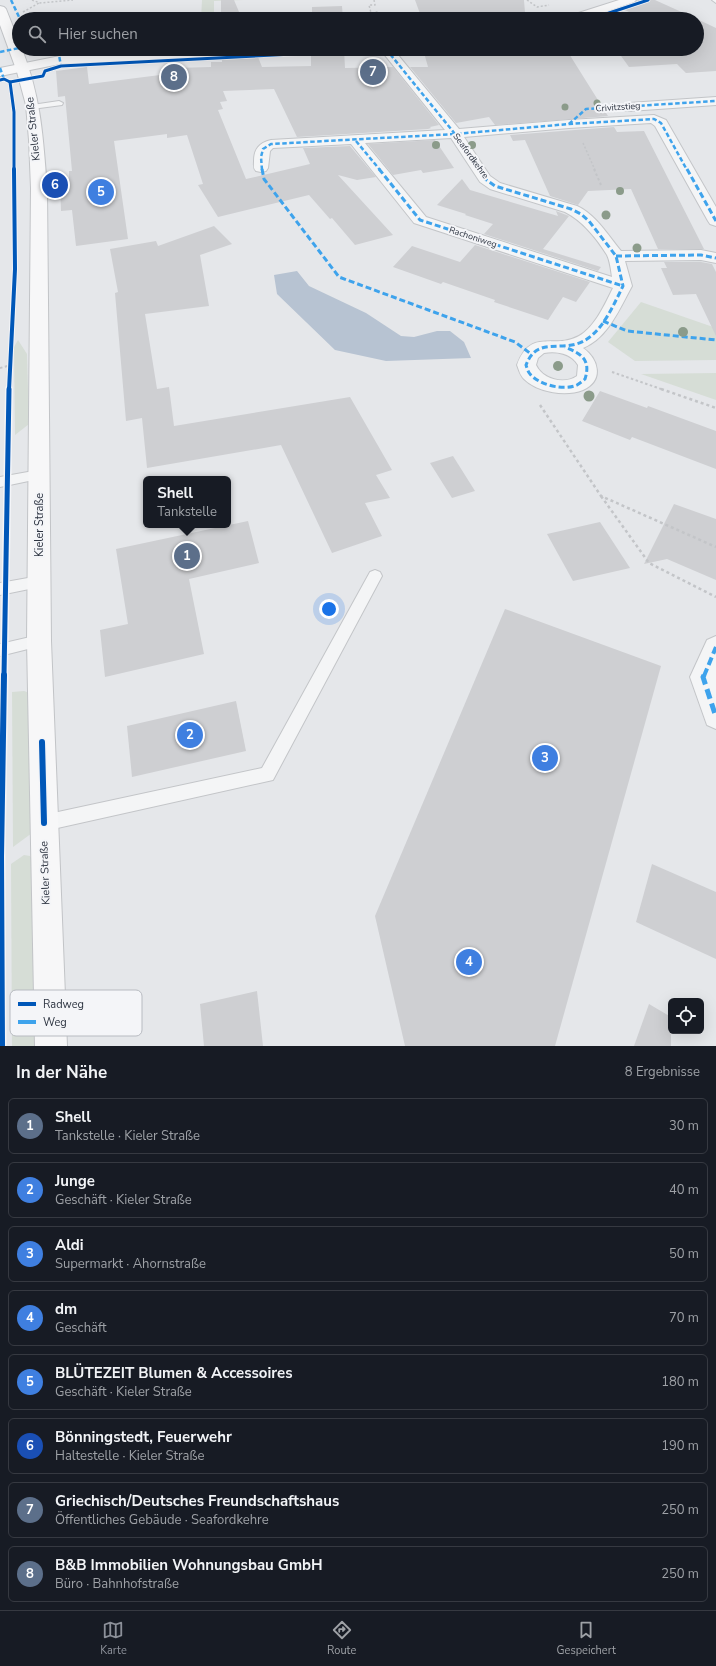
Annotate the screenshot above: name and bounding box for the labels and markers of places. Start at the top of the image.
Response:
pin: 7 [360,57,386,87]
pin: 8 [161,62,187,92]
pin: 6 [42,170,68,200]
pin: 5 [88,177,114,207]
pin: 1 [174,541,200,571]
pin: 2 [177,720,203,750]
pin: 3 [532,743,558,773]
pin: 4 [456,947,482,977]

